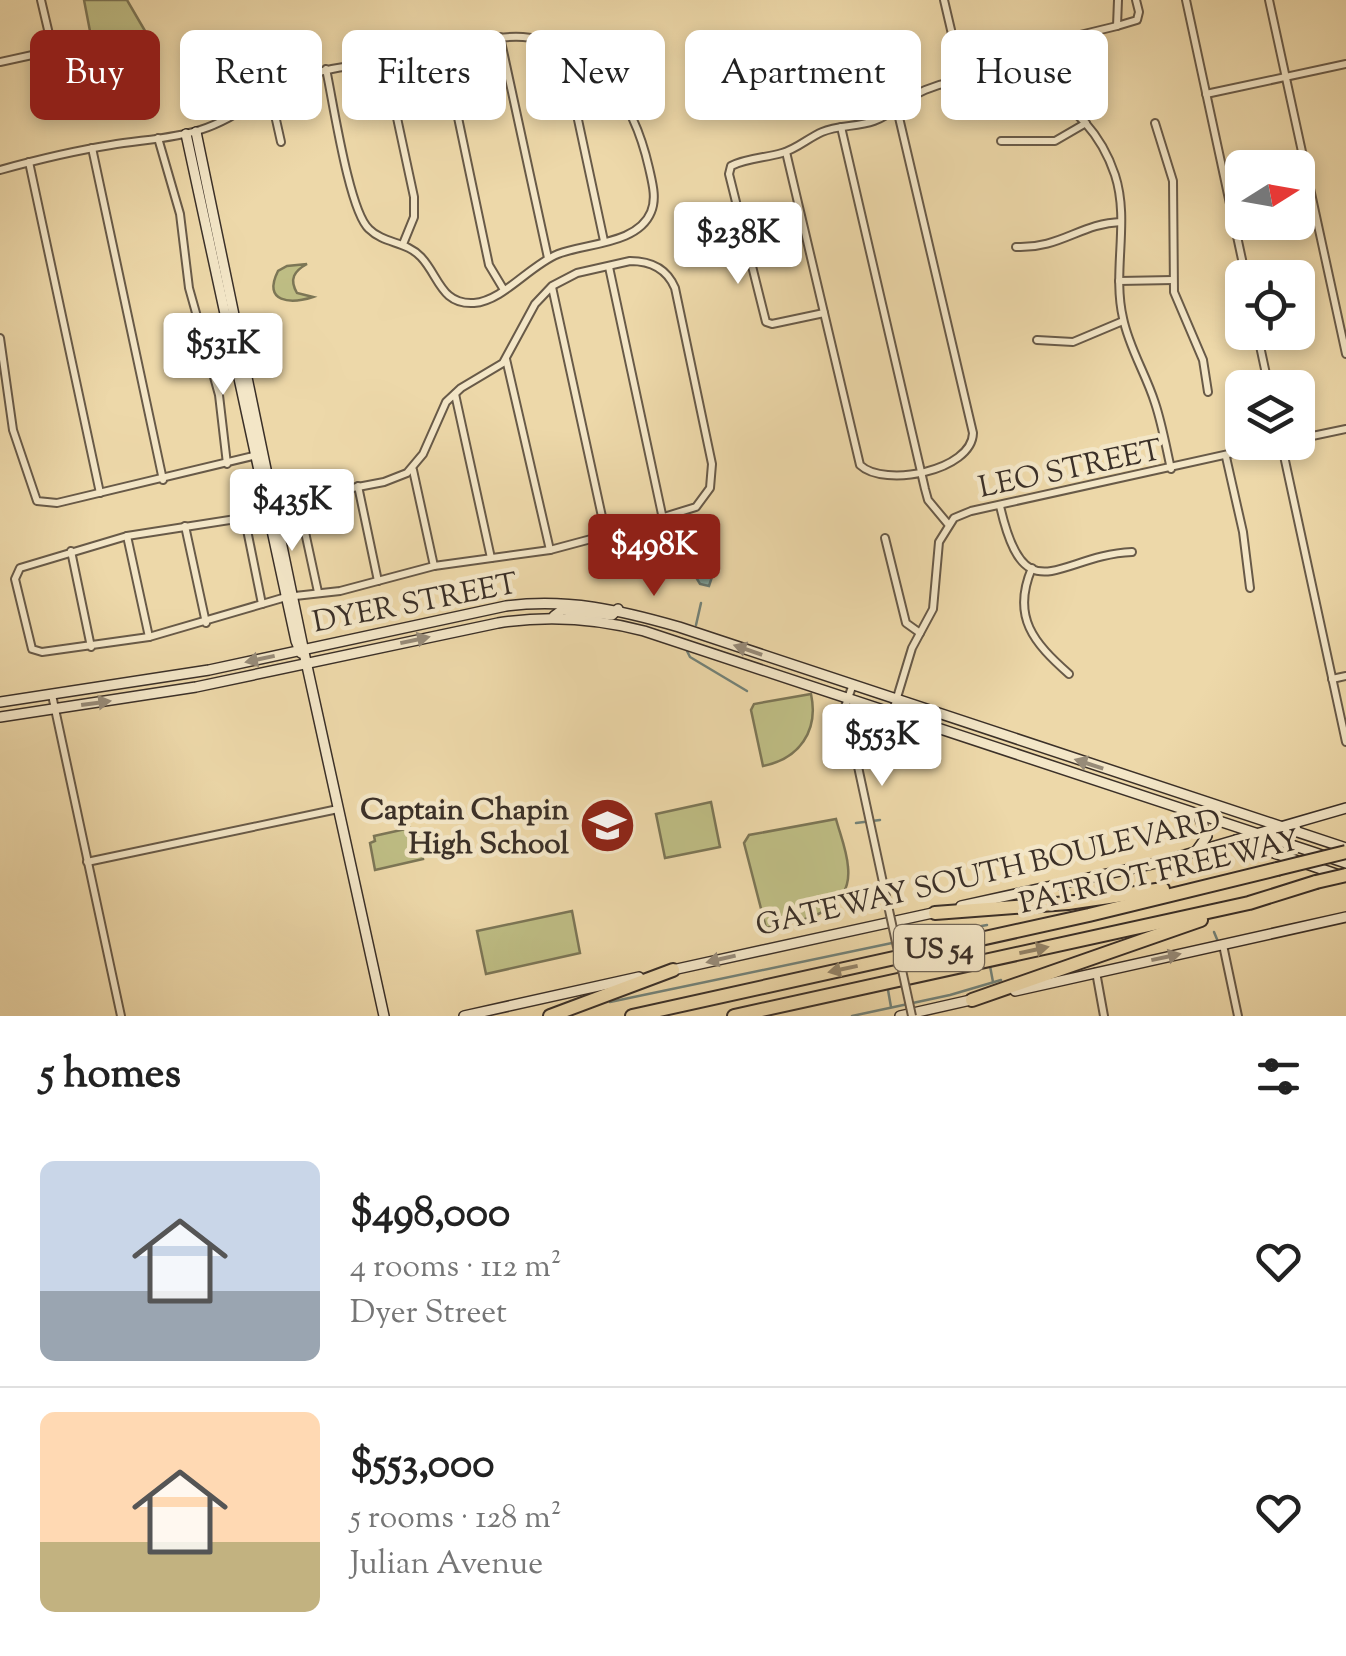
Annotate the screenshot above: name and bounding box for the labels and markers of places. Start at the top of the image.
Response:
pin: $238K [668,202,808,287]
pin: $531K [153,313,293,398]
pin: $435K [222,469,362,554]
pin: $498K [584,514,724,599]
pin: $553K [812,704,952,789]
place label: Captain Chapin High School [360,790,570,867]
school or university icon: Captain Chapin High School [578,796,638,856]

